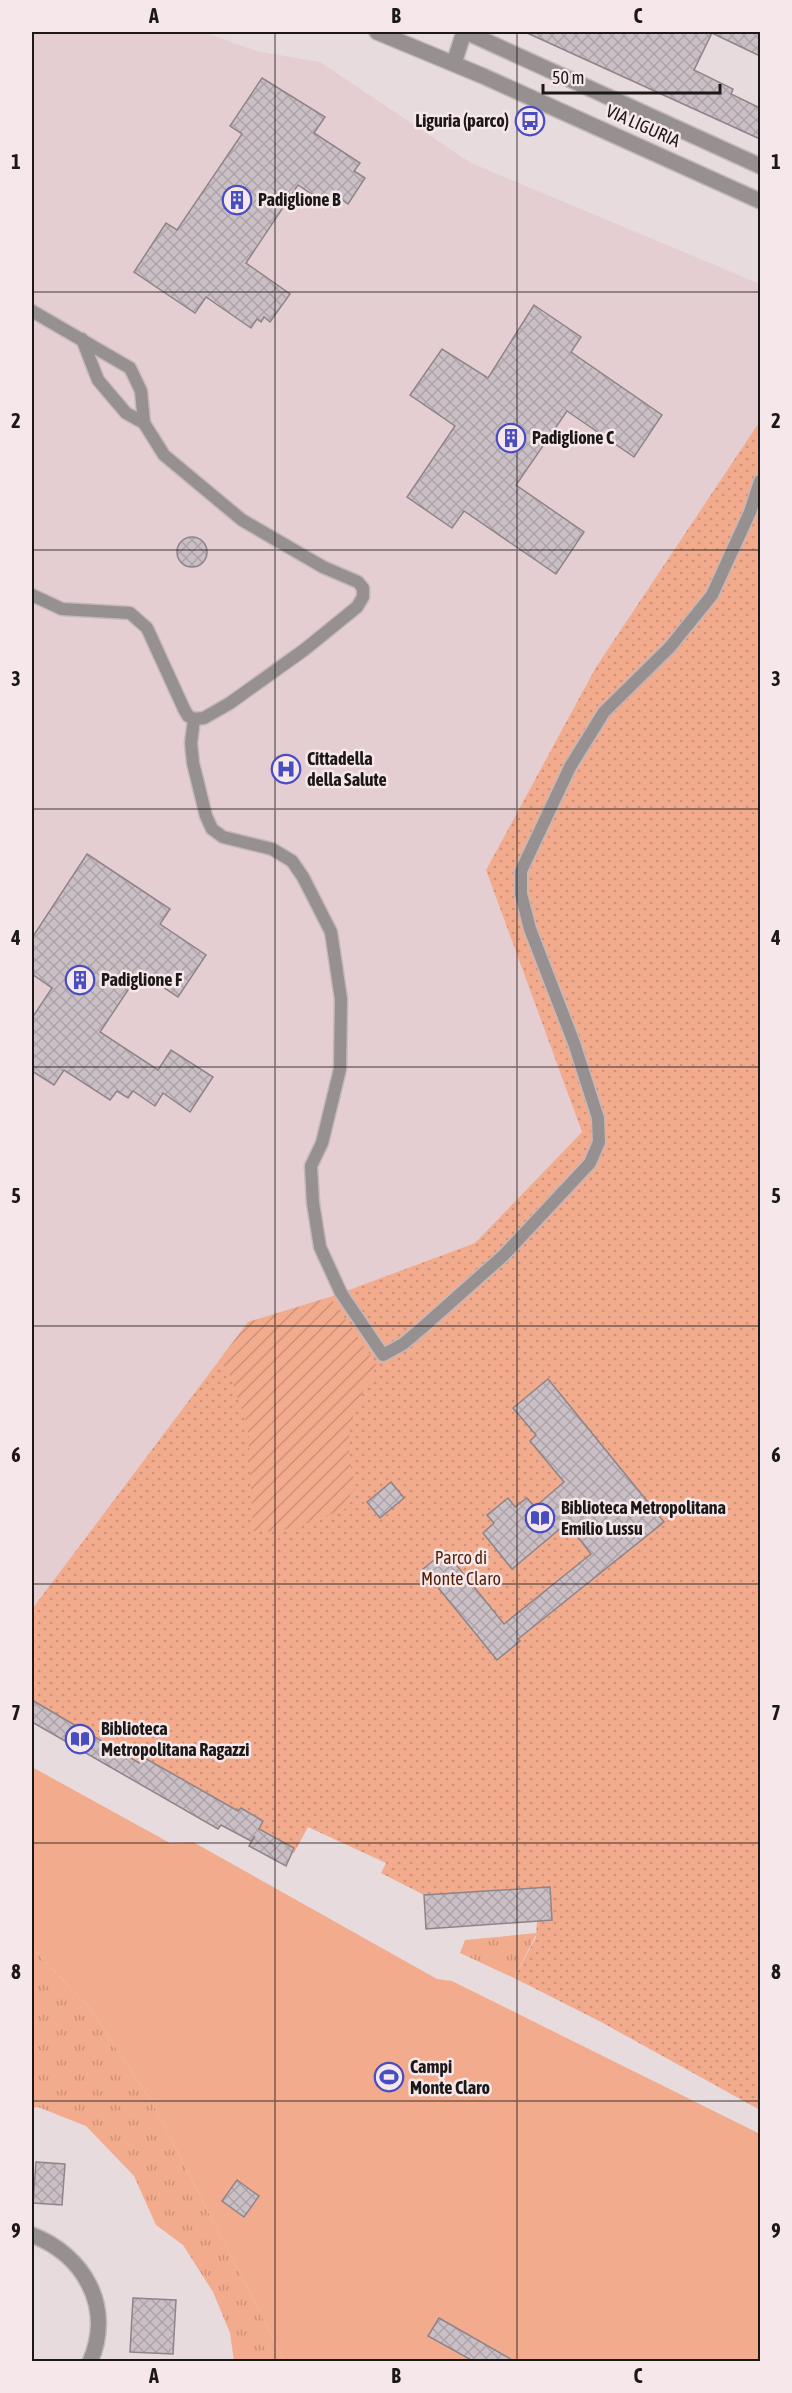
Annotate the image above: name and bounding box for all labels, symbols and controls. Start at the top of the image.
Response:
text: A [148,4,159,27]
text: B [391,4,401,27]
text: C [634,4,643,27]
scale bar [543,57,720,95]
text: 50 m [552,67,584,88]
street label: VIA LIGURIA [603,100,684,151]
bus stop icon: Liguria (parco) [514,105,546,137]
place label: Liguria (parco) [415,110,509,131]
text: 1 [11,150,21,173]
text: 1 [771,150,781,173]
building icon: Padiglione B [221,184,253,216]
place label: Padiglione B [258,189,341,210]
text: 2 [11,409,21,432]
text: 2 [771,409,781,432]
building icon: Padiglione C [495,422,527,454]
place label: Padiglione C [532,427,614,448]
text: 3 [11,667,21,690]
text: 3 [771,667,781,690]
place label: Cittadella della Salute [307,748,387,790]
hospital icon: Cittadella della Salute [270,753,302,785]
text: 4 [10,926,21,949]
text: 4 [770,926,781,949]
building icon: Padiglione F [64,964,96,996]
place label: Padiglione F [101,969,182,990]
text: 5 [11,1184,21,1207]
text: 5 [771,1184,781,1207]
text: 6 [11,1443,21,1466]
text: 6 [771,1443,781,1466]
place label: Biblioteca Metropolitana Emilio Lussu [561,1497,726,1539]
library icon: Biblioteca Metropolitana Emilio Lussu [524,1502,556,1534]
park label: Parco di Monte Claro [421,1547,501,1589]
text: 7 [11,1701,21,1724]
text: 7 [771,1701,781,1724]
place label: Biblioteca Metropolitana Ragazzi [101,1718,249,1760]
library icon: Biblioteca Metropolitana Ragazzi [64,1723,96,1755]
text: 8 [11,1960,21,1983]
text: 8 [771,1960,781,1983]
place label: Campi Monte Claro [410,2056,490,2098]
sports icon: Campi Monte Claro [373,2061,405,2093]
text: 9 [11,2219,21,2242]
text: 9 [771,2219,781,2242]
text: A [148,2364,159,2387]
text: B [391,2364,401,2387]
text: C [634,2364,643,2387]

